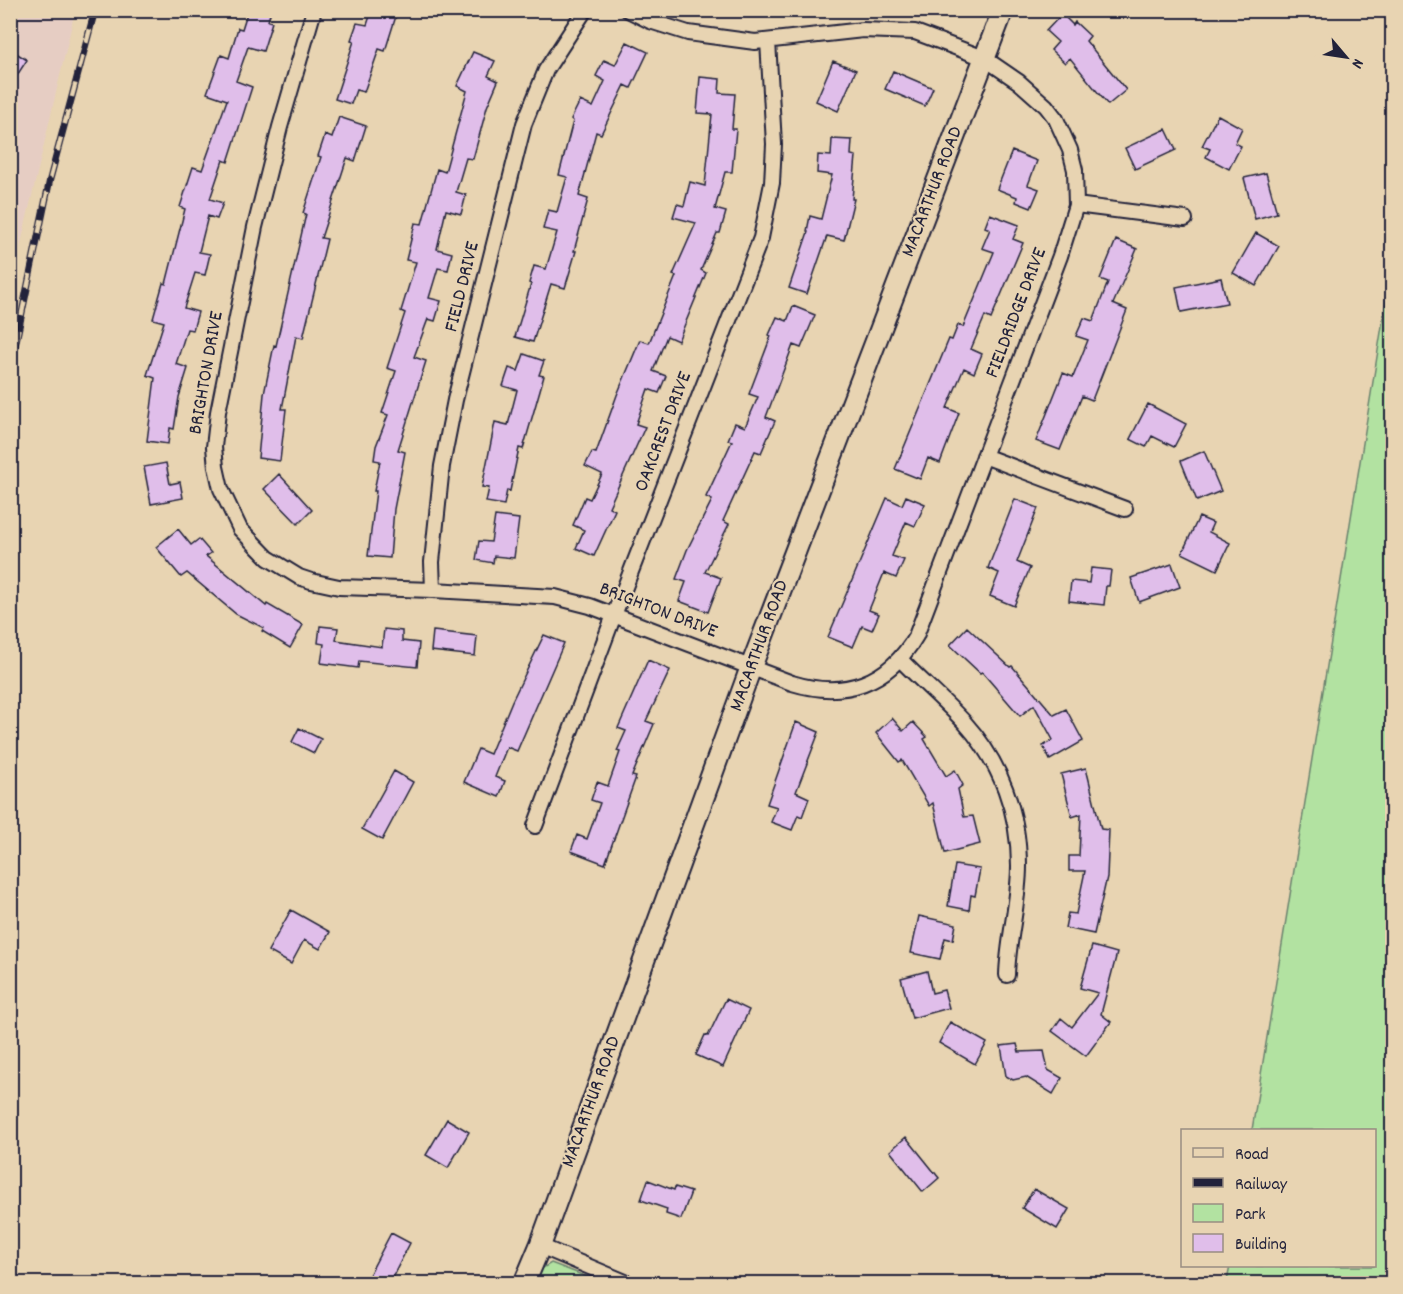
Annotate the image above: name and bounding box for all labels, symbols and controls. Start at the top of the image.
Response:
north arrow [1316,27,1376,87]
text: N [1345,54,1369,72]
street label: MACARTHUR ROAD [895,123,971,261]
street label: FIELD DRIVE [438,239,488,335]
street label: FIELDRIDGE DRIVE [979,244,1055,382]
street label: BRIGHTON DRIVE [182,309,232,437]
street label: OAKCREST DRIVE [628,368,700,496]
street label: BRIGHTON DRIVE [595,576,721,646]
street label: MACARTHUR ROAD [723,576,797,716]
street label: MACARTHUR ROAD [555,1032,629,1172]
legend [1181,1129,1376,1267]
text: Road [1235,1143,1269,1168]
text: Railway [1235,1173,1288,1198]
text: Park [1235,1203,1266,1228]
text: Building [1235,1233,1287,1258]

